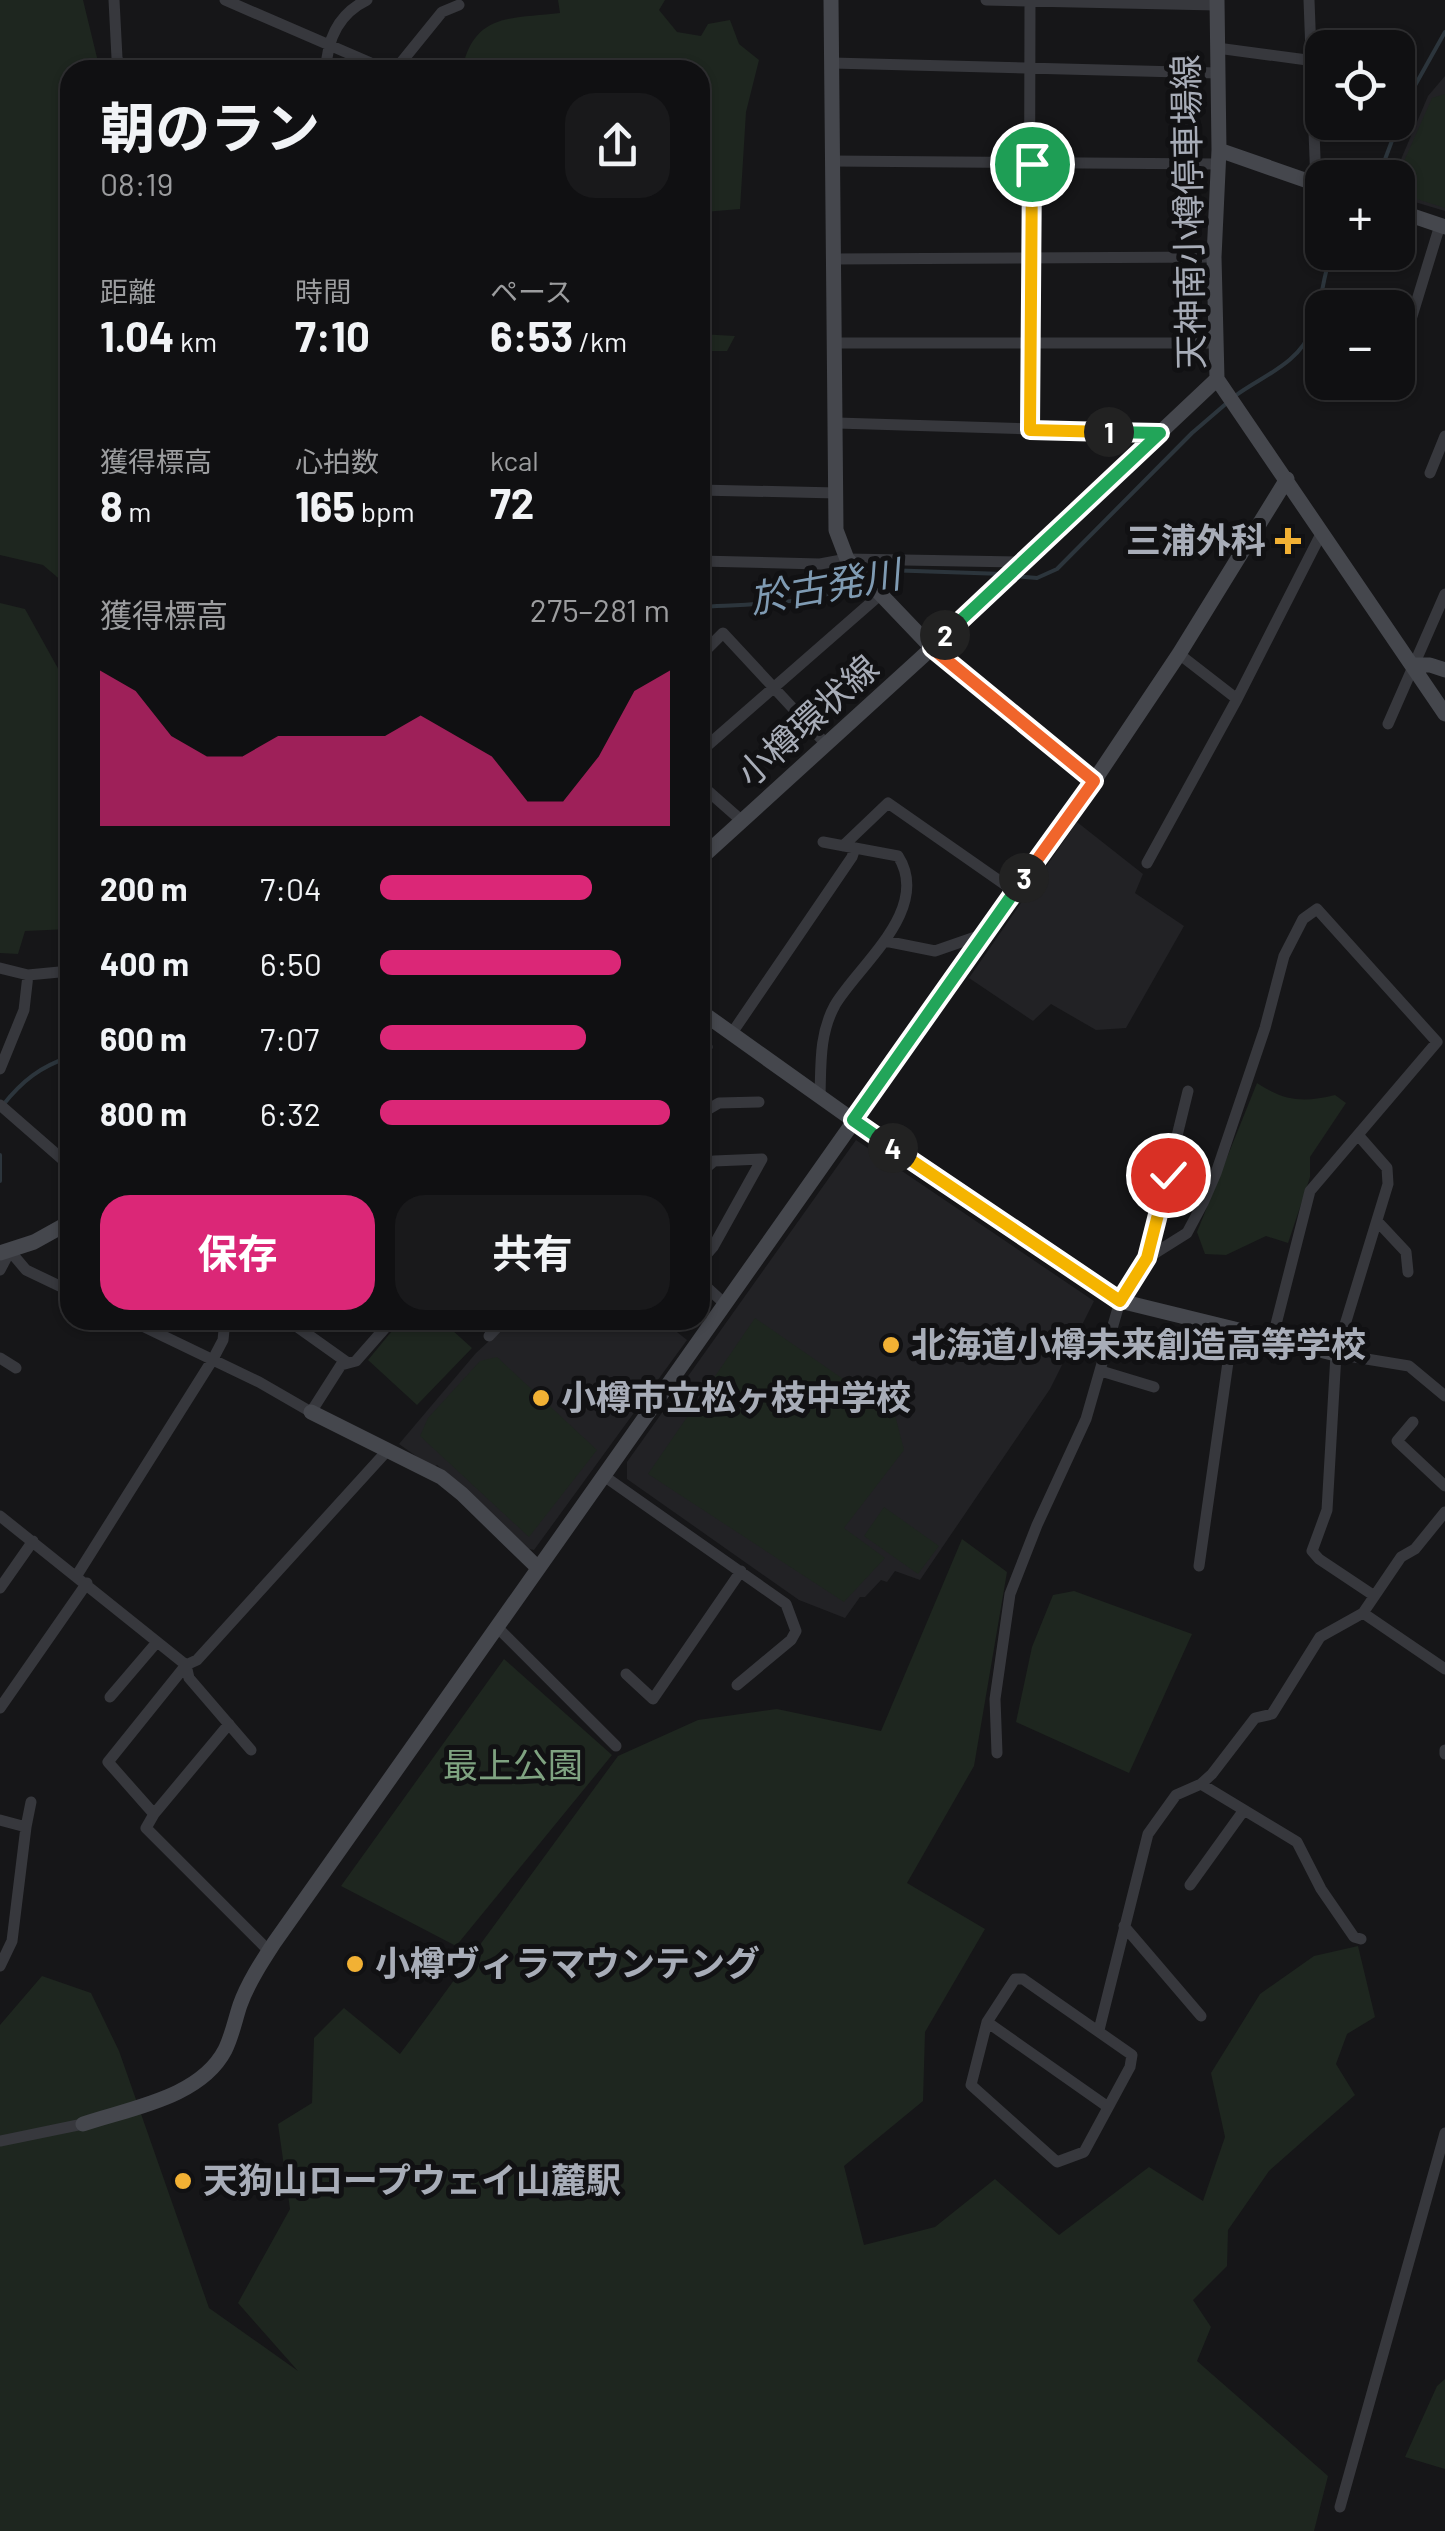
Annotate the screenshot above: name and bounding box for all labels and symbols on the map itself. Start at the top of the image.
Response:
street label: 天神南小樽停車場線 [1163,54,1211,370]
pin [990,122,1075,207]
pin: 1 [1084,407,1134,457]
place label: 三浦外科 [1126,518,1266,560]
marker: 三浦外科 [1275,528,1301,554]
water label: 於古発川 [746,548,907,621]
pin: 2 [920,610,970,660]
street label: 小樽環状線 [728,645,886,794]
pin: 3 [999,853,1049,903]
pin: 4 [868,1123,918,1173]
pin [1126,1133,1211,1218]
place label: 北海道小樽未来創造高等学校 [911,1322,1366,1364]
marker: 北海道小樽未来創造高等学校 [880,1334,902,1356]
place label: 小樽市立松ヶ枝中学校 [561,1375,911,1417]
marker: 小樽市立松ヶ枝中学校 [530,1387,552,1409]
park label: 最上公園 [443,1743,583,1785]
place label: 小樽ヴィラマウンテング [375,1941,760,1983]
marker: 小樽ヴィラマウンテング [344,1953,366,1975]
place label: 天狗山ロープウェイ山麓駅 [203,2158,621,2200]
marker: 天狗山ロープウェイ山麓駅 [172,2170,194,2192]

